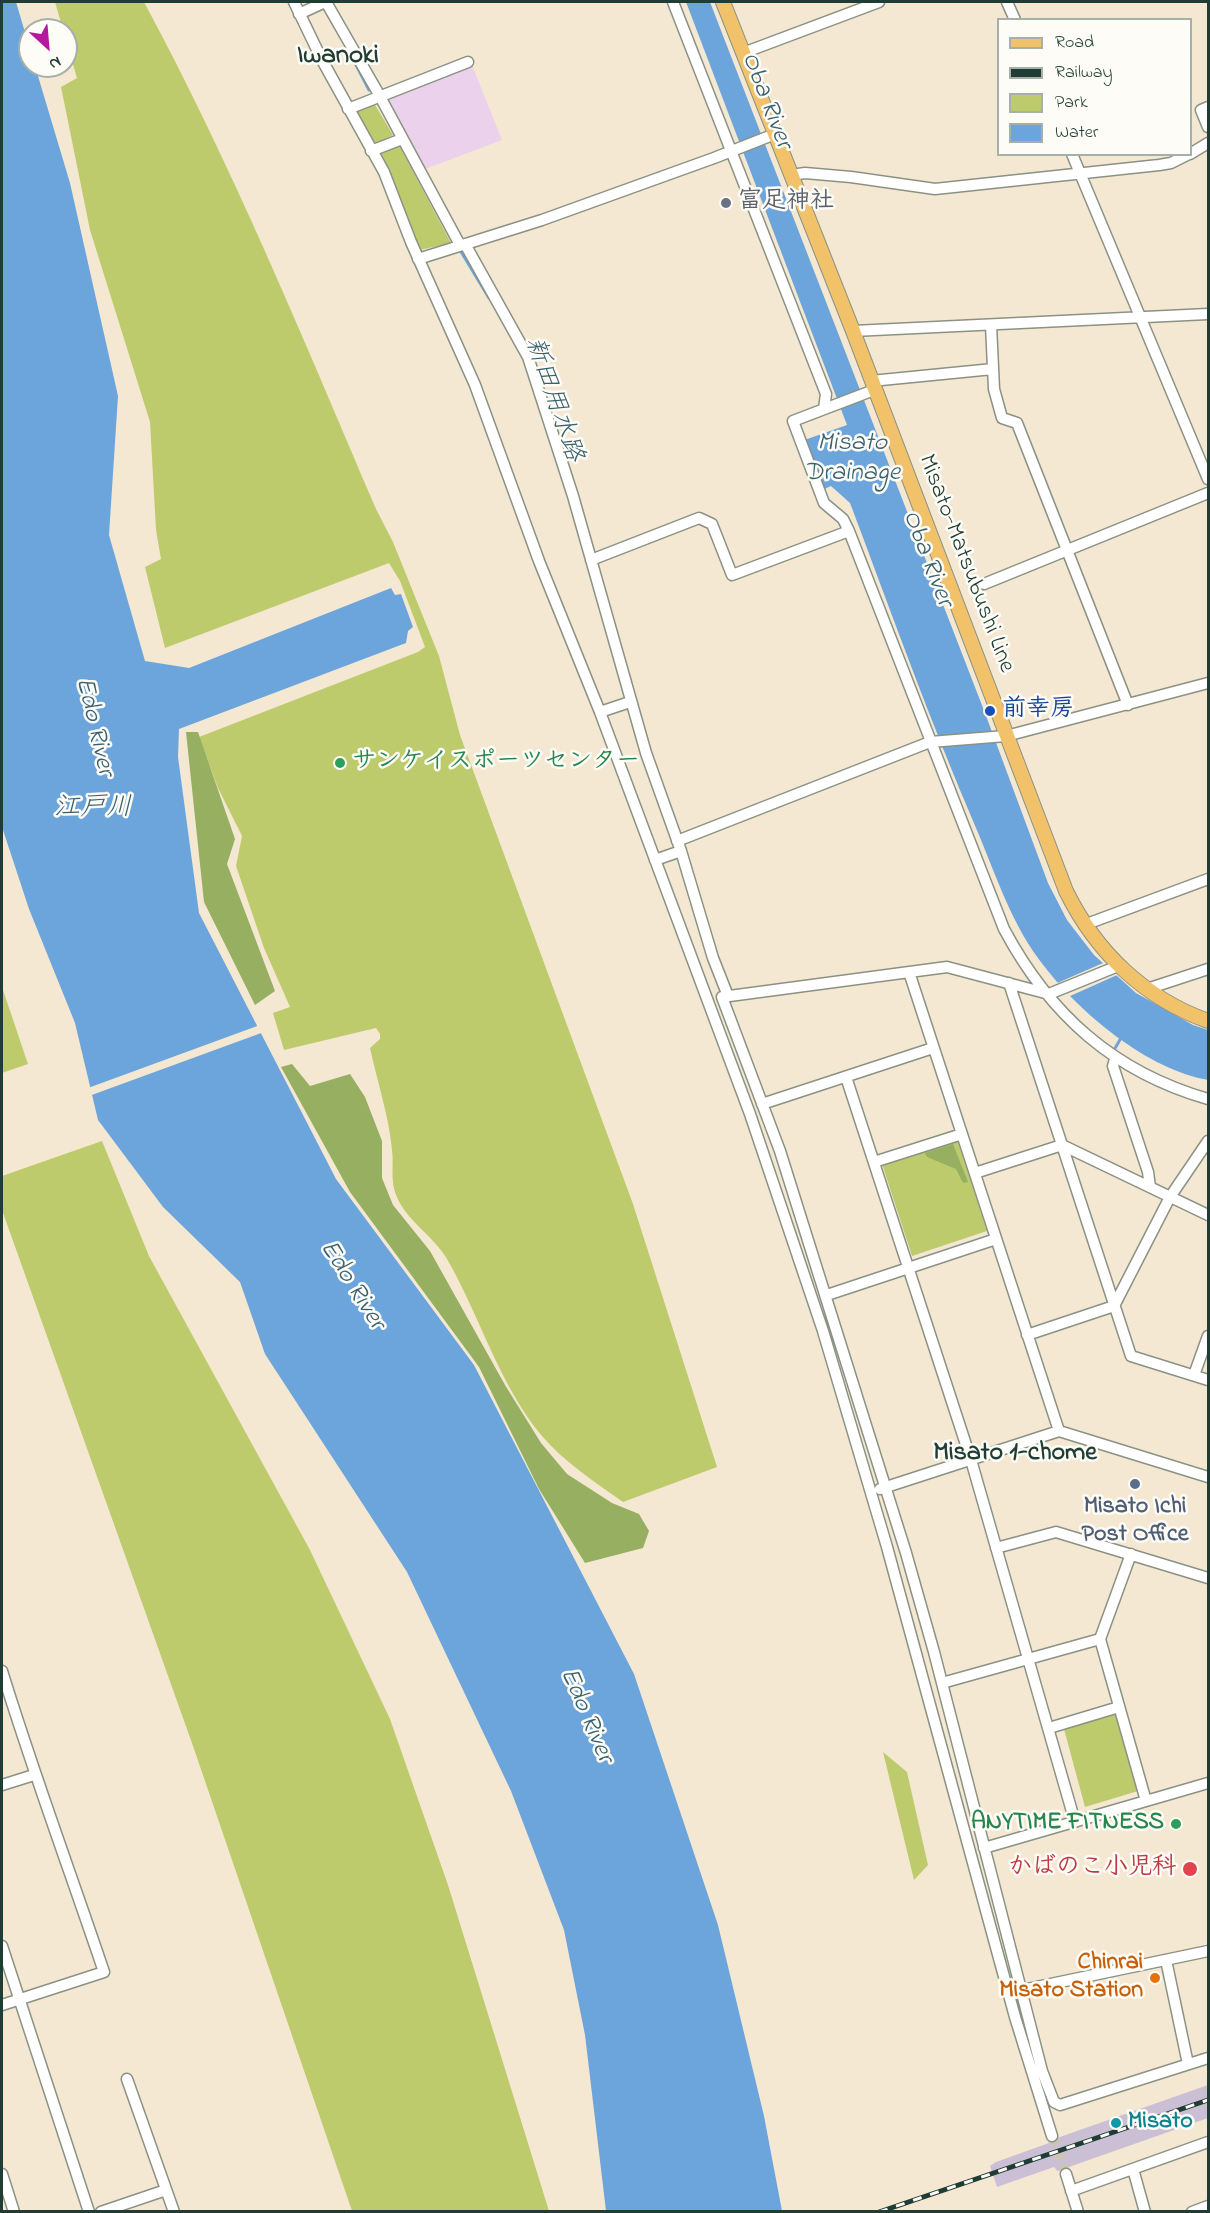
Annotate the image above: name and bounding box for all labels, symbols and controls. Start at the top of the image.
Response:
north arrow [18,18,78,78]
legend [997,18,1192,156]
text: Road [1055,30,1094,56]
district label: Iwanoki [297,42,379,74]
water label: Oba River [732,48,798,154]
text: N [45,49,65,76]
text: Railway [1055,60,1112,86]
text: Park [1055,90,1088,116]
text: Water [1055,120,1098,146]
place label: 富足神社 [738,189,834,217]
marker: 富足神社 [719,196,733,210]
water label: 新田用水路 [516,333,588,467]
water label: Misato Drainage [804,429,900,490]
street label: Misato-Matsubushi Line [910,451,1020,677]
water label: Oba River [893,506,959,612]
water label: Edo River [67,675,119,779]
place label: 前幸房 [1002,697,1074,725]
marker: 前幸房 [983,704,997,718]
place label: サンケイスポーツセンター [352,749,640,777]
marker: サンケイスポーツセンター [333,756,347,770]
water label: 江戸川 [54,794,132,826]
water label: Edo River [311,1235,391,1337]
district label: Misato 1-chome [933,1439,1097,1471]
marker: Misato Ichi Post Office [1128,1477,1142,1491]
place label: Misato Ichi Post Office [1082,1494,1188,1550]
water label: Edo River [551,1664,619,1768]
place label: ANYTIME FITNESS [971,1810,1164,1838]
marker: ANYTIME FITNESS [1169,1817,1183,1831]
place label: かばのこ小児科 [1008,1855,1176,1883]
marker: かばのこ小児科 [1181,1860,1199,1878]
place label: Chinrai Misato Station [999,1950,1143,2006]
marker: Chinrai Misato Station [1148,1971,1162,1985]
place label: Misato [1128,2109,1193,2137]
marker: Misato [1109,2116,1123,2130]

